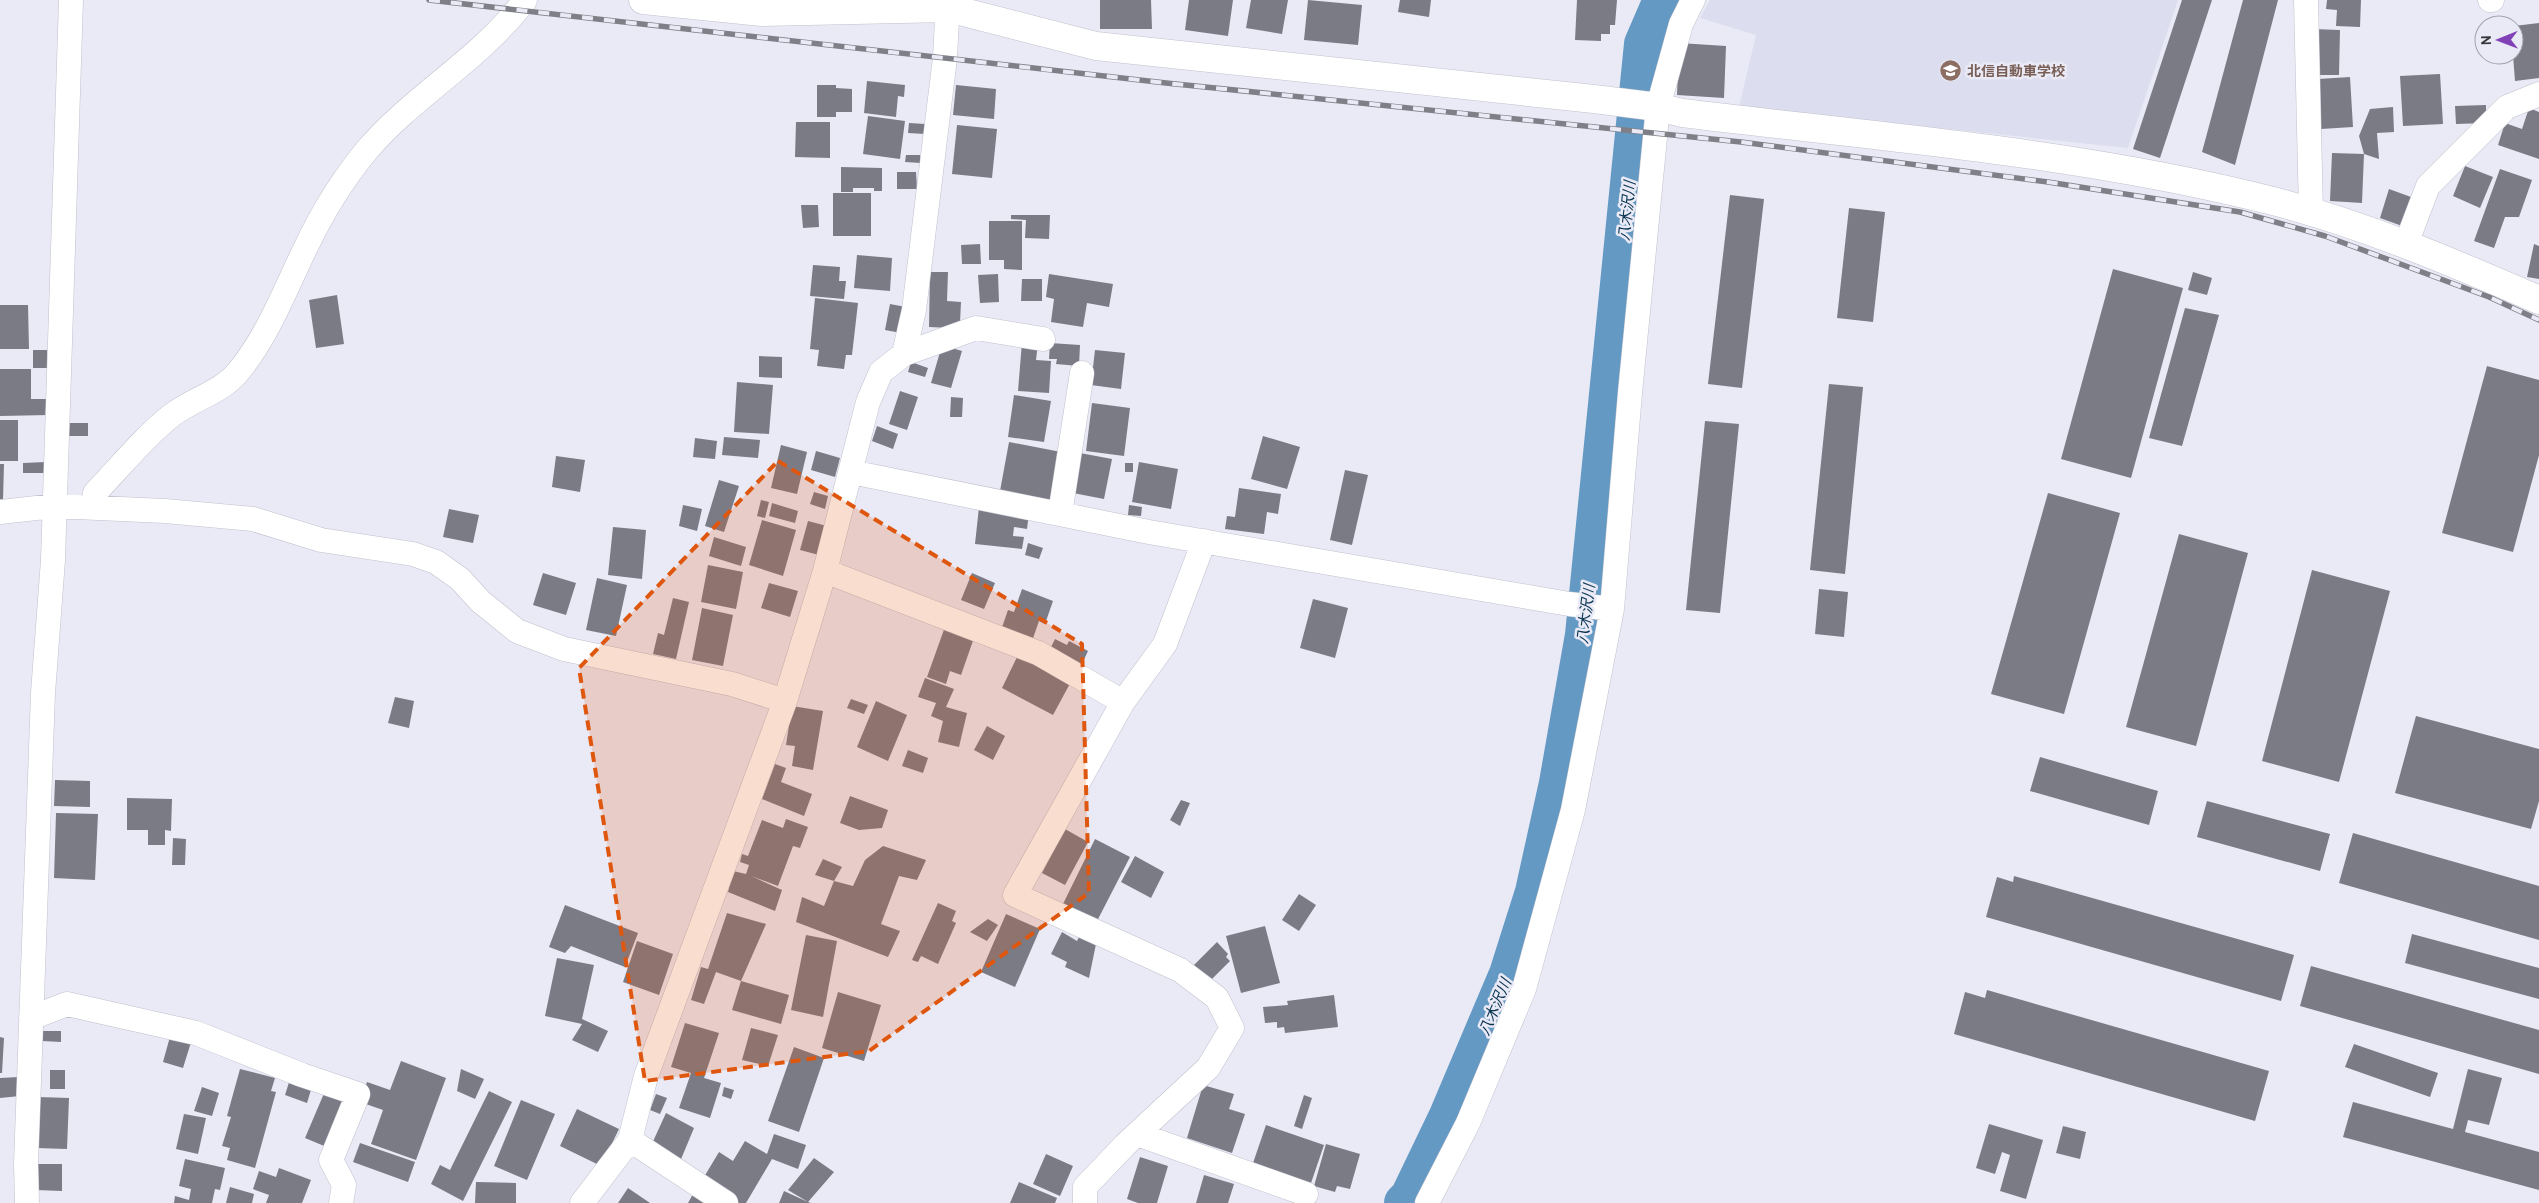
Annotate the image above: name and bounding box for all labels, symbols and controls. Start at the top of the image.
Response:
north arrow [2474,15,2524,65]
text: N [2479,35,2496,45]
school or university icon: 北信自動車学校 [1939,59,1963,83]
place label: 北信自動車学校 [1967,64,2065,81]
water label: 八木沢川 [1616,178,1641,242]
water label: 八木沢川 [1574,581,1601,645]
water label: 八木沢川 [1476,974,1518,1039]

